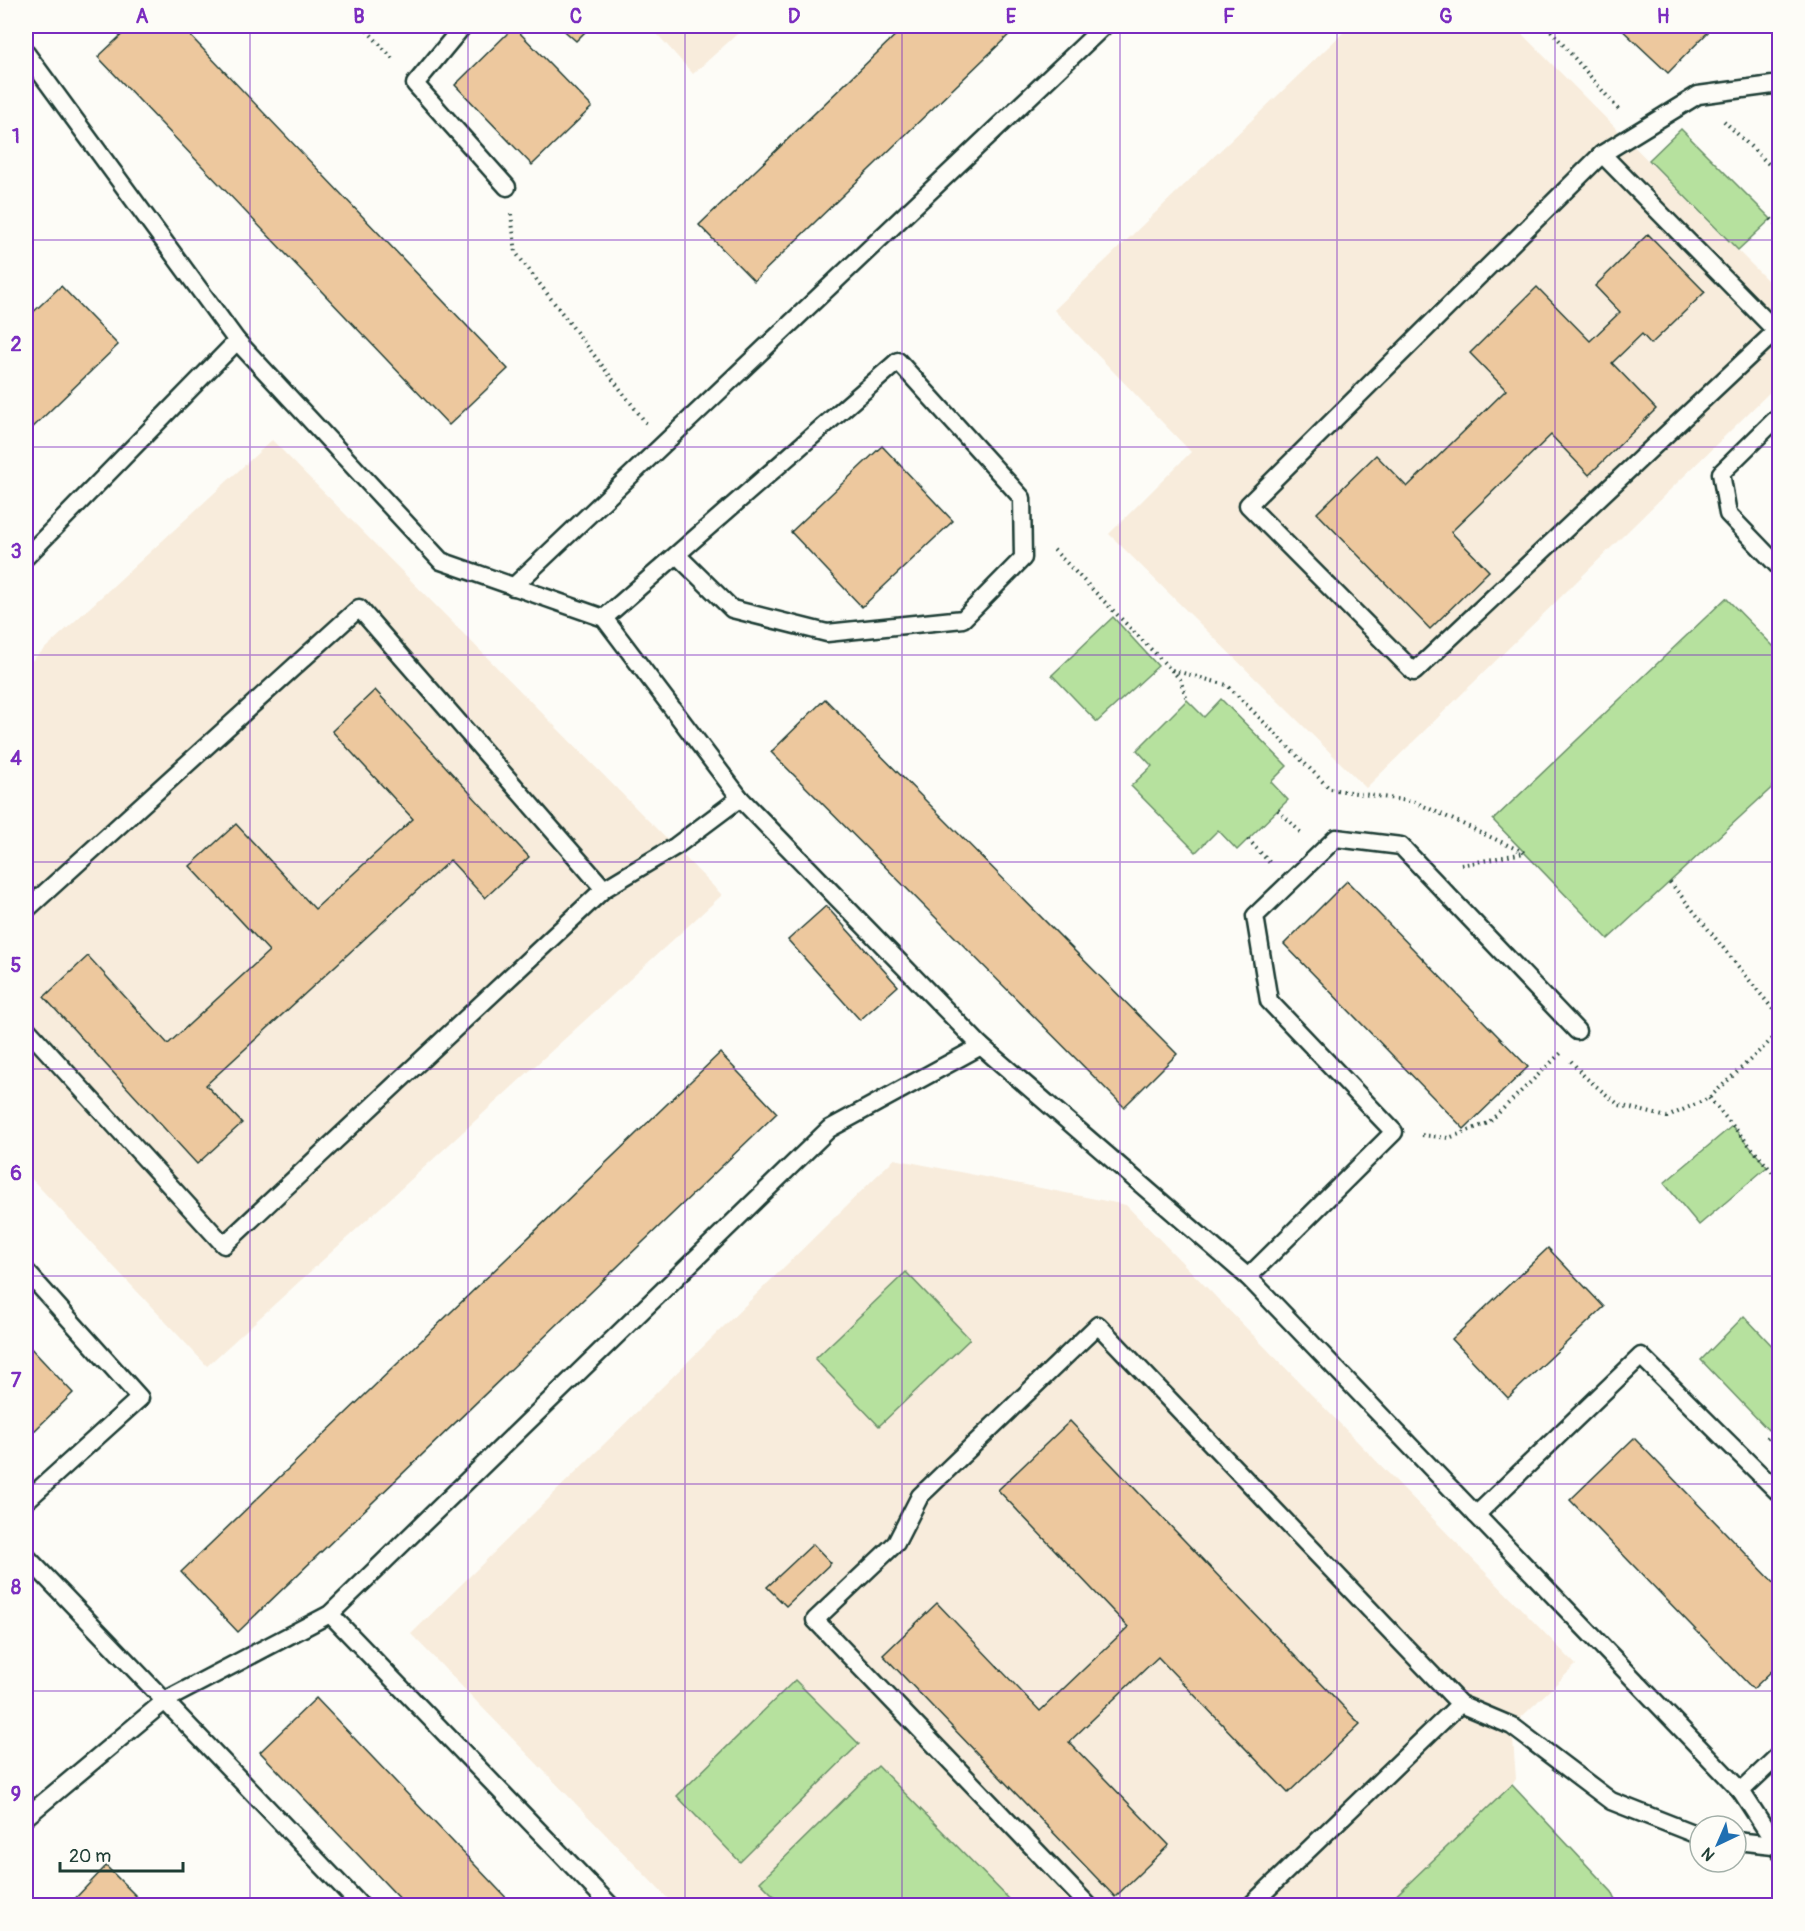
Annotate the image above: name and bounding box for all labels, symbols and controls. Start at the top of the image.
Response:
text: A [136,4,149,29]
text: B [353,4,365,29]
text: C [570,4,582,29]
text: D [788,4,801,29]
text: E [1006,4,1017,29]
text: F [1223,4,1235,29]
text: G [1439,4,1453,29]
text: H [1657,4,1670,29]
text: 1 [12,124,20,149]
text: 2 [10,332,22,357]
text: 3 [10,539,22,564]
text: 4 [10,746,22,771]
text: 5 [11,953,22,978]
text: 6 [10,1161,22,1186]
text: 7 [11,1368,22,1393]
text: 8 [11,1575,21,1600]
text: 9 [11,1782,21,1807]
north arrow [1688,1814,1748,1874]
scale bar [60,1835,183,1873]
text: N [1697,1843,1719,1865]
text: 20 m [69,1845,111,1868]

